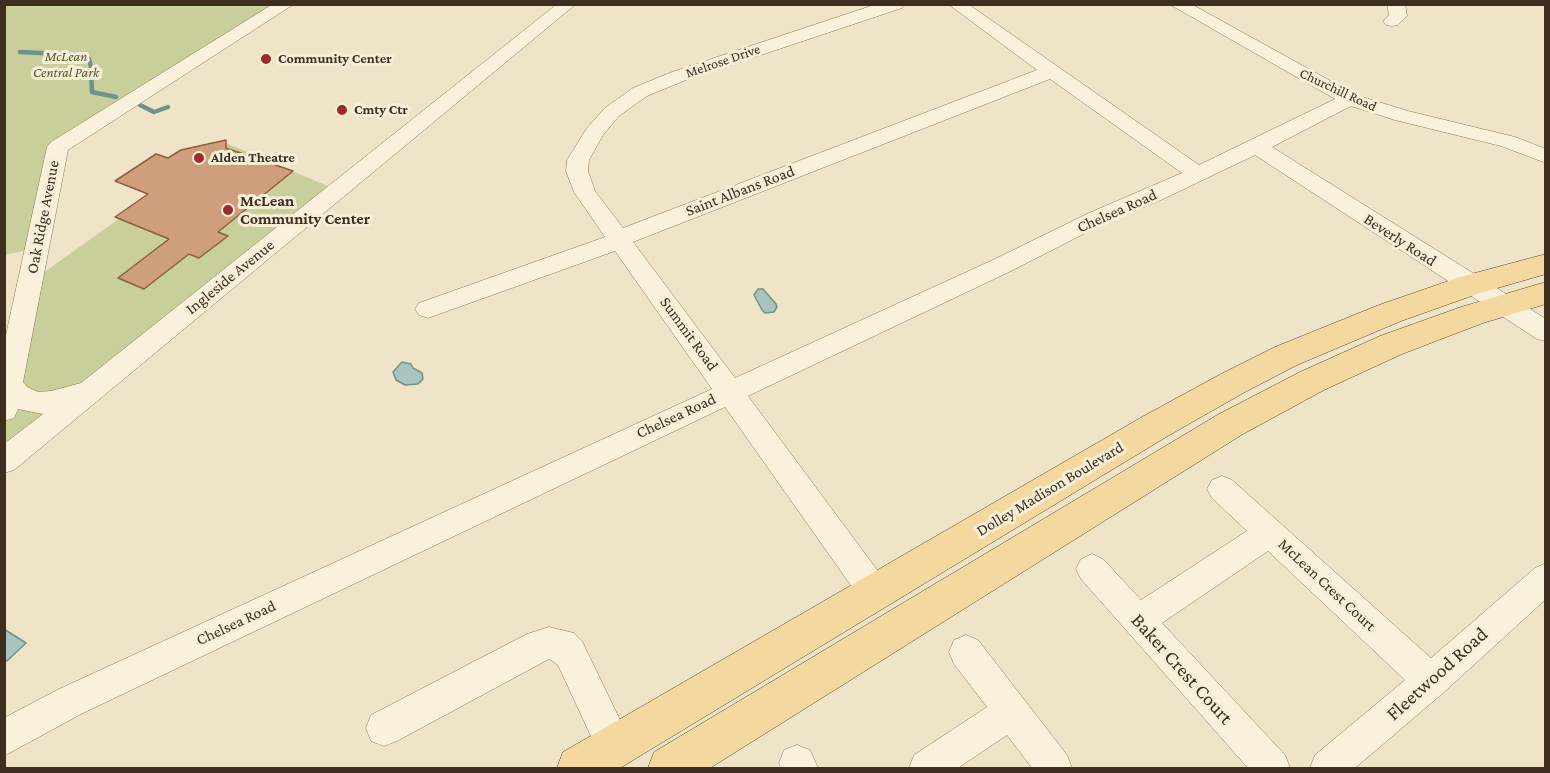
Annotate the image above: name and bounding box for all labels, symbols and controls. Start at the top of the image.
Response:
street label: Melrose Drive [683,40,763,82]
park label: McLean Central Park [33,49,99,82]
place label: Community Center [278,51,392,67]
marker: Community Center [259,52,273,66]
street label: Churchill Road [1297,65,1379,115]
place label: Cmty Ctr [354,102,408,118]
marker: Cmty Ctr [335,103,349,117]
place label: Alden Theatre [211,150,295,166]
marker: Alden Theatre [192,151,206,165]
street label: Oak Ridge Avenue [23,159,63,275]
street label: Saint Albans Road [683,161,797,221]
street label: Chelsea Road [1074,185,1160,237]
place label: McLean Community Center [240,191,370,229]
marker: McLean Community Center [221,203,235,217]
street label: Beverly Road [1360,209,1440,271]
street label: Ingleside Avenue [182,235,278,319]
street label: Summit Road [656,293,722,375]
street label: Chelsea Road [633,389,719,443]
street label: Dolley Madison Boulevard [973,437,1127,541]
street label: McLean Crest Court [1274,535,1380,635]
street label: Chelsea Road [193,596,279,650]
street label: Baker Crest Court [1126,609,1238,729]
street label: Fleetwood Road [1381,622,1493,726]

